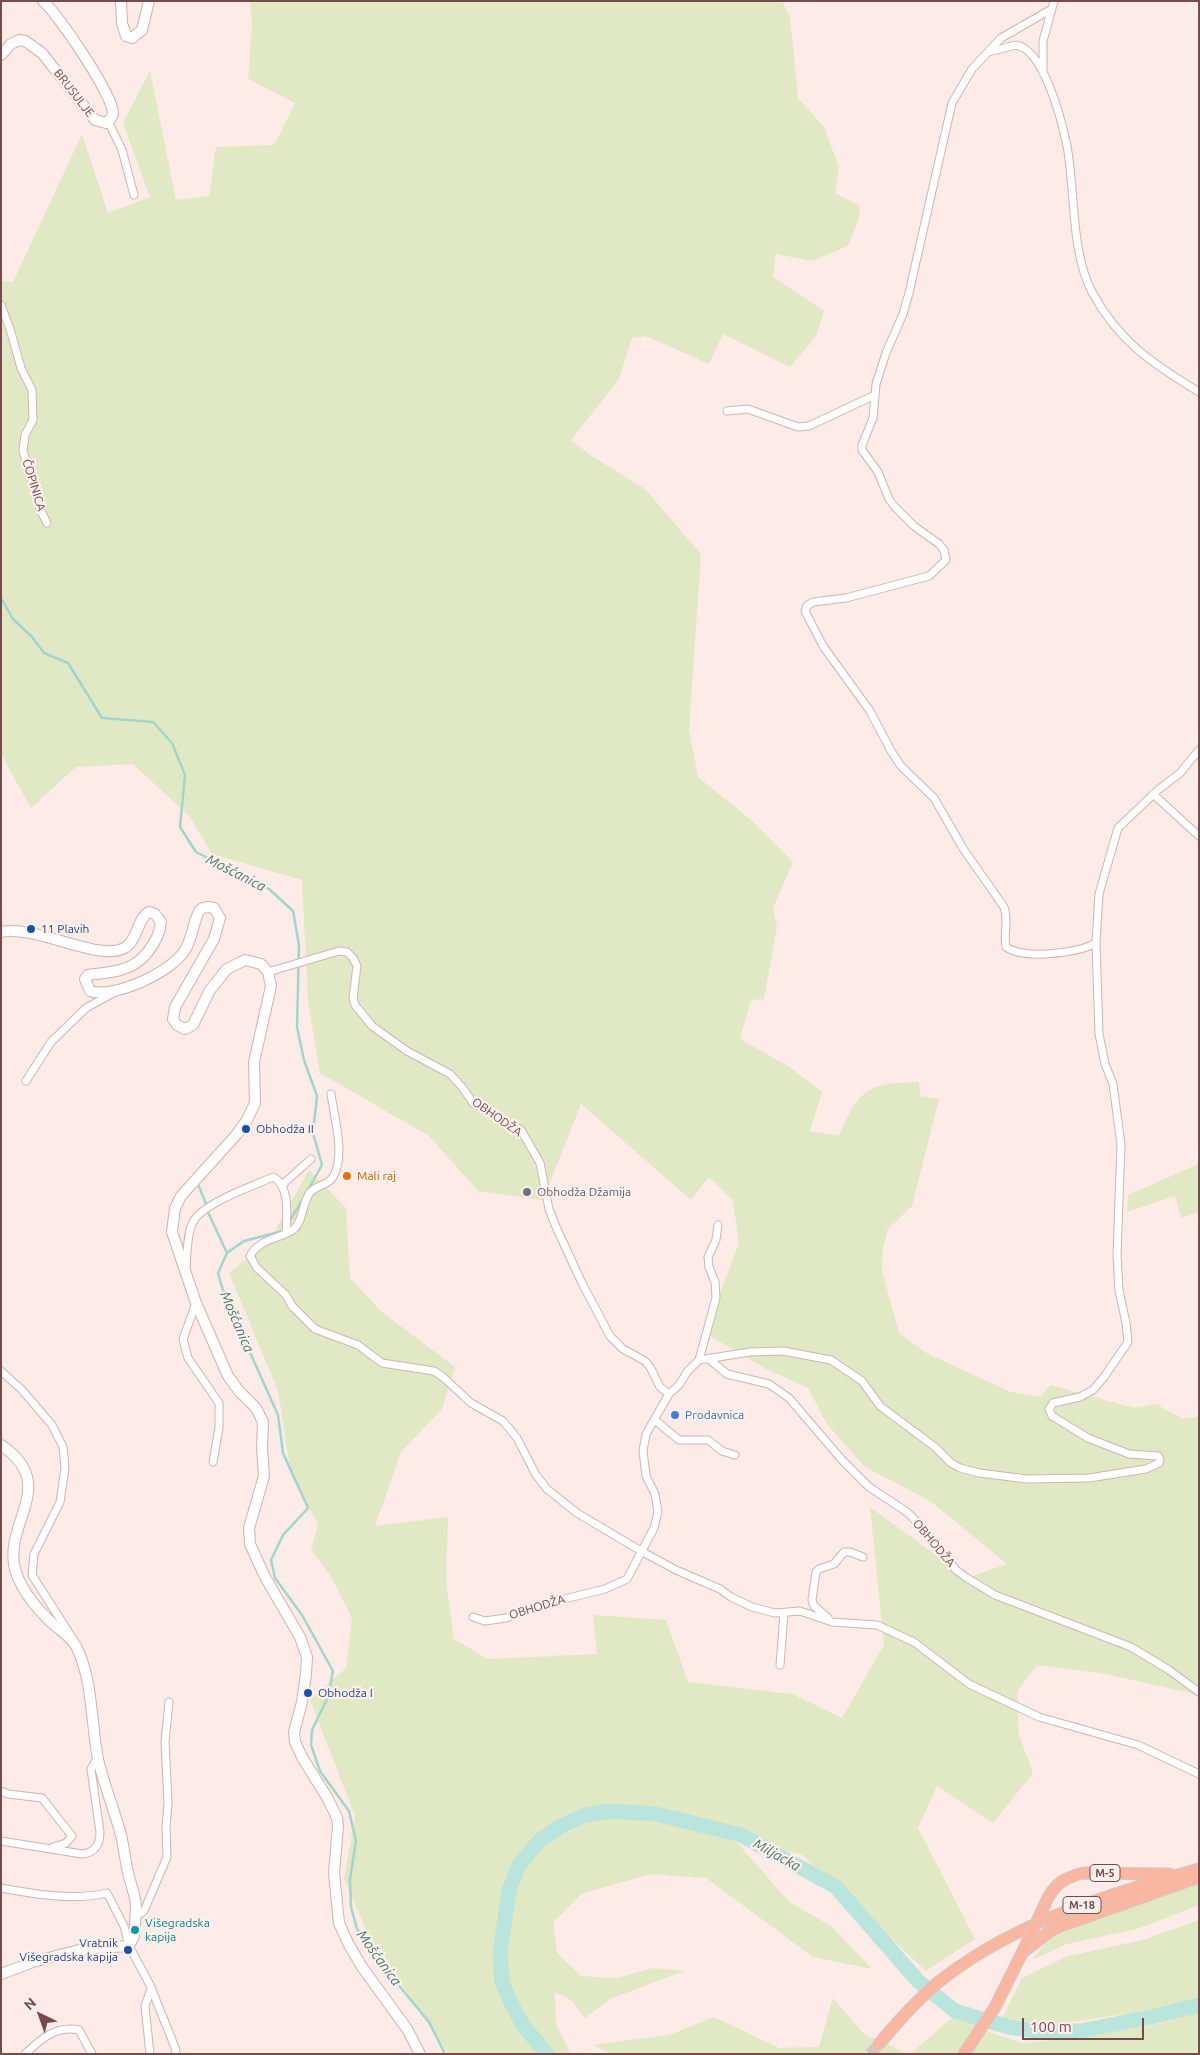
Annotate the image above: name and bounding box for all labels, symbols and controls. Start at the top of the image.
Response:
street label: BRUSULJE [51,66,97,120]
street label: ČOPINICA [19,457,49,513]
water label: Mošćanica [203,851,269,895]
place label: 11 Plavih [41,922,89,936]
marker: 11 Plavih [25,923,37,935]
street label: OBHODŽA [469,1095,525,1139]
place label: Obhodža II [256,1122,314,1136]
marker: Obhodža II [240,1123,252,1135]
place label: Mali raj [357,1169,396,1183]
marker: Mali raj [341,1170,353,1182]
place label: Obhodža Džamija [537,1185,631,1199]
marker: Obhodža Džamija [521,1186,533,1198]
water label: Mošćanica [217,1289,257,1355]
place label: Prodavnica [685,1408,744,1422]
marker: Prodavnica [669,1409,681,1421]
street label: OBHODŽA [910,1516,958,1570]
street label: OBHODŽA [507,1592,567,1622]
place label: Obhodža I [318,1686,373,1700]
marker: Obhodža I [302,1687,314,1699]
water label: Miljacka [750,1835,804,1875]
road number: M-5 [1090,1865,1120,1882]
road number: M-18 [1063,1896,1101,1914]
place label: Višegradska kapija [145,1916,210,1944]
marker: Višegradska kapija [129,1924,141,1936]
water label: Mošćanica [353,1927,405,1989]
place label: Vratnik Višegradska kapija [19,1936,118,1964]
marker: Vratnik Višegradska kapija [122,1944,134,1956]
north arrow [15,1990,65,2040]
text: N [21,1994,39,2013]
scale bar [1025,2008,1148,2040]
text: 100 m [1030,2018,1072,2035]

